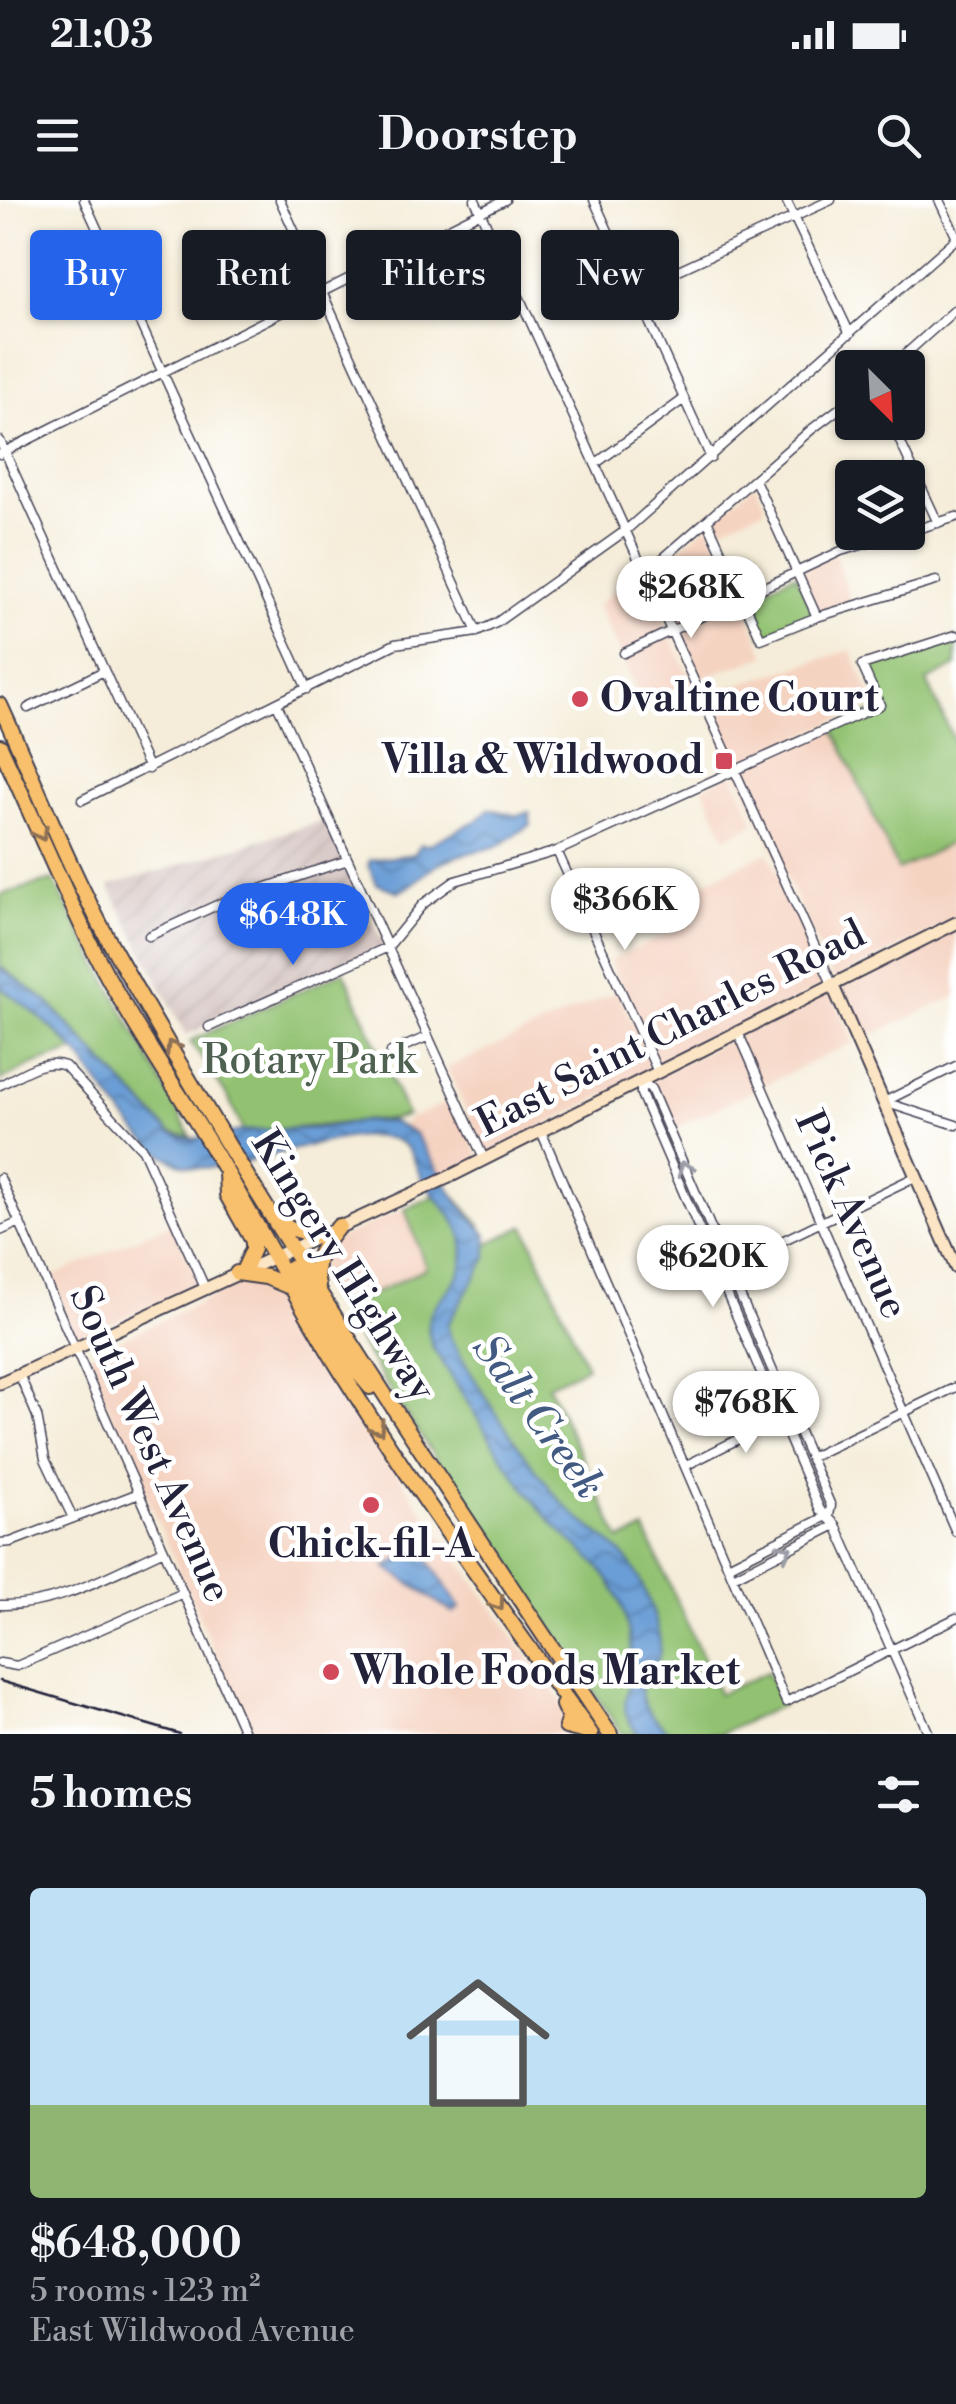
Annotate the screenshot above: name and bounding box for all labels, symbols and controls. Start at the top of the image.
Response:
text: 21:03 [50,12,153,59]
text: Doorstep [378,107,578,164]
icon: menu [30,108,85,163]
icon: search [871,108,926,163]
chip: Buy [30,230,162,320]
chip: Rent [182,230,326,320]
chip: Filters [346,230,521,320]
chip: New [541,230,679,320]
north arrow [835,350,925,440]
map controls [835,350,925,550]
button: layers [835,460,925,550]
pin: $268K [621,556,761,641]
text: $268K [638,568,744,608]
place label: Ovaltine Court [600,674,880,724]
marker: Ovaltine Court [569,688,591,710]
place label: Villa & Wildwood [381,736,704,786]
marker: Villa & Wildwood [713,750,735,772]
one-way arrow [28,824,48,842]
pin: $366K [555,868,695,953]
text: $366K [573,880,677,920]
pin: $648K [223,883,363,968]
text: $648K [239,895,347,935]
street label: East Saint Charles Road [468,909,874,1149]
park label: Rotary Park [202,1036,418,1087]
one-way arrow [165,1040,184,1058]
street label: Pick Avenue [783,1104,919,1326]
street label: Kingery Highway [239,1121,447,1412]
one-way arrow [677,1160,697,1178]
pin: $620K [643,1225,783,1310]
text: $620K [659,1237,767,1277]
street label: South West Avenue [58,1278,242,1610]
water label: Salt Creek [461,1324,615,1510]
pin: $768K [676,1371,816,1456]
text: $768K [695,1383,797,1423]
one-way arrow [366,1417,385,1435]
marker: Chick-fil-A [360,1494,382,1516]
place label: Chick-fil-A [268,1520,476,1570]
one-way arrow [774,1544,792,1563]
one-way arrow [486,1593,504,1611]
place label: Whole Foods Market [350,1647,741,1697]
marker: Whole Foods Market [320,1661,342,1683]
icon: filters [871,1767,926,1822]
text: 5 homes [30,1768,192,1821]
icon: home [388,1953,568,2133]
text: $648,000 [30,2218,242,2271]
text: 5 rooms · 123 m² [30,2271,260,2311]
text: East Wildwood Avenue [30,2311,355,2351]

